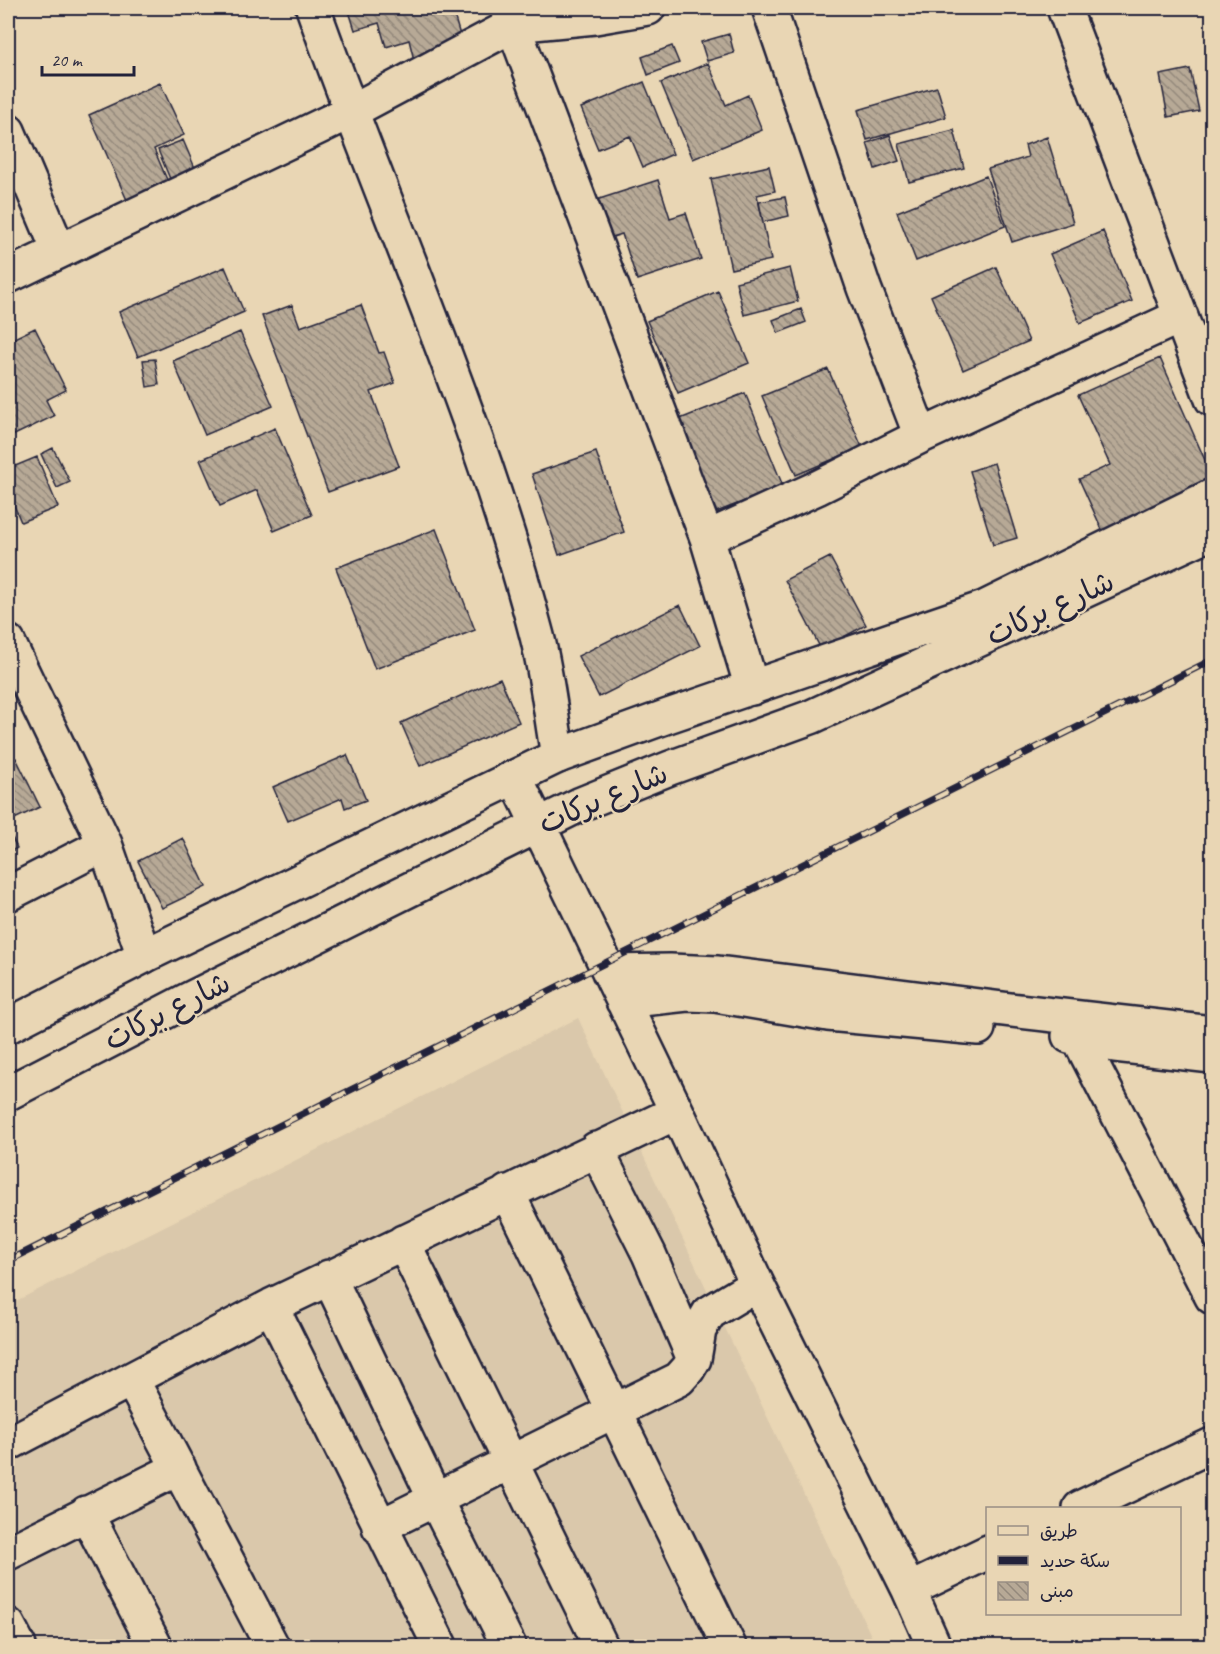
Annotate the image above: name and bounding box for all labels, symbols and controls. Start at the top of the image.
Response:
scale bar [42,39,134,77]
text: 20 m [51,49,84,71]
street label: شارع بركات [980,562,1121,656]
street label: شارع بركات [533,754,674,844]
street label: شارع بركات [97,963,237,1061]
legend [986,1507,1181,1615]
text: طريق [1040,1520,1078,1542]
text: سكة حديد [1040,1550,1110,1572]
text: مبنى [1040,1580,1074,1602]

